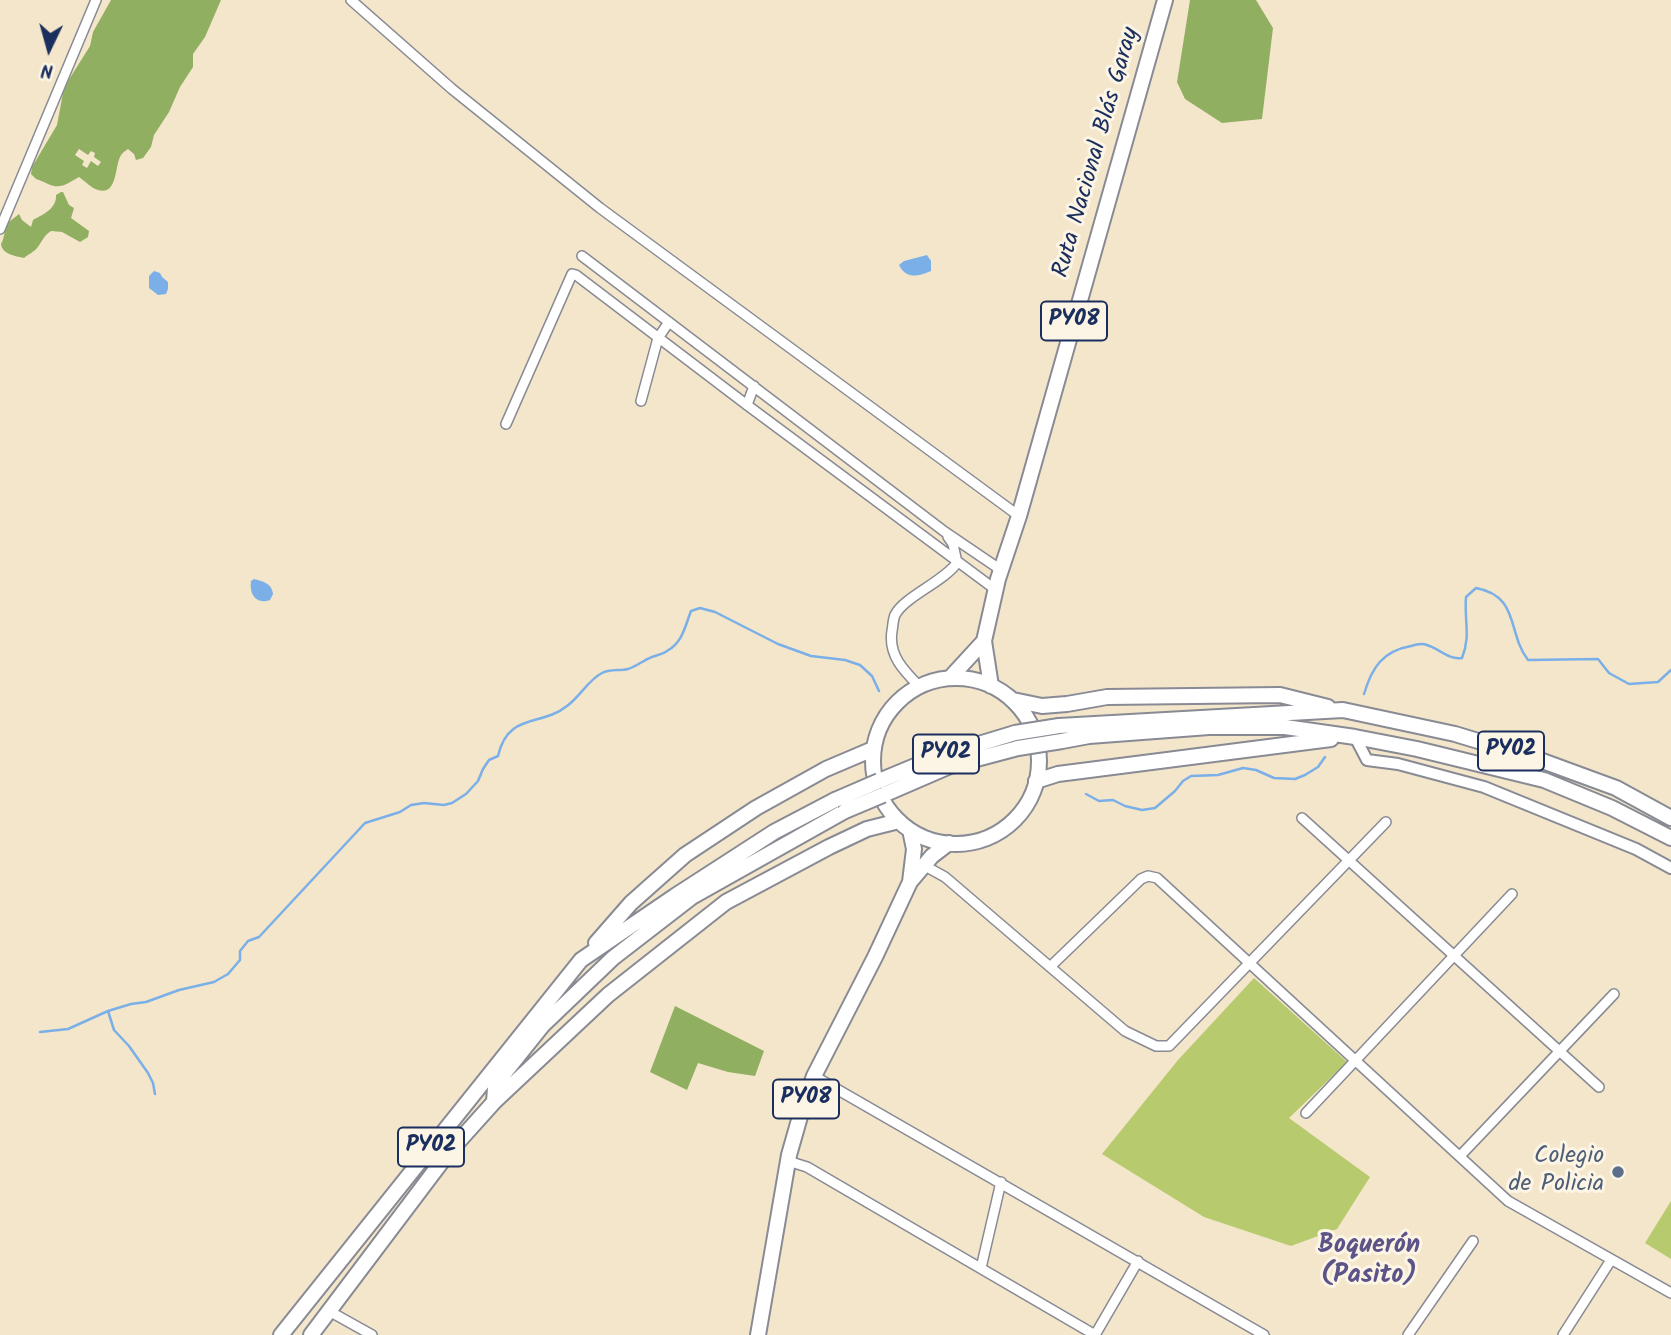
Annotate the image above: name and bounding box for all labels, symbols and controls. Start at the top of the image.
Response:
north arrow [14,14,84,84]
street label: Ruta Nacional Blás Garay [1048,25,1148,281]
text: N [40,54,54,85]
road number: PY08 [1041,302,1107,340]
road number: PY02 [1478,732,1544,771]
road number: PY02 [913,734,979,774]
road number: PY08 [773,1080,839,1118]
road number: PY02 [398,1128,464,1166]
place label: Colegio de Policia [1508,1144,1604,1200]
marker: Colegio de Policia [1610,1164,1626,1180]
district label: Boquerón (Pasito) [1318,1232,1420,1294]

